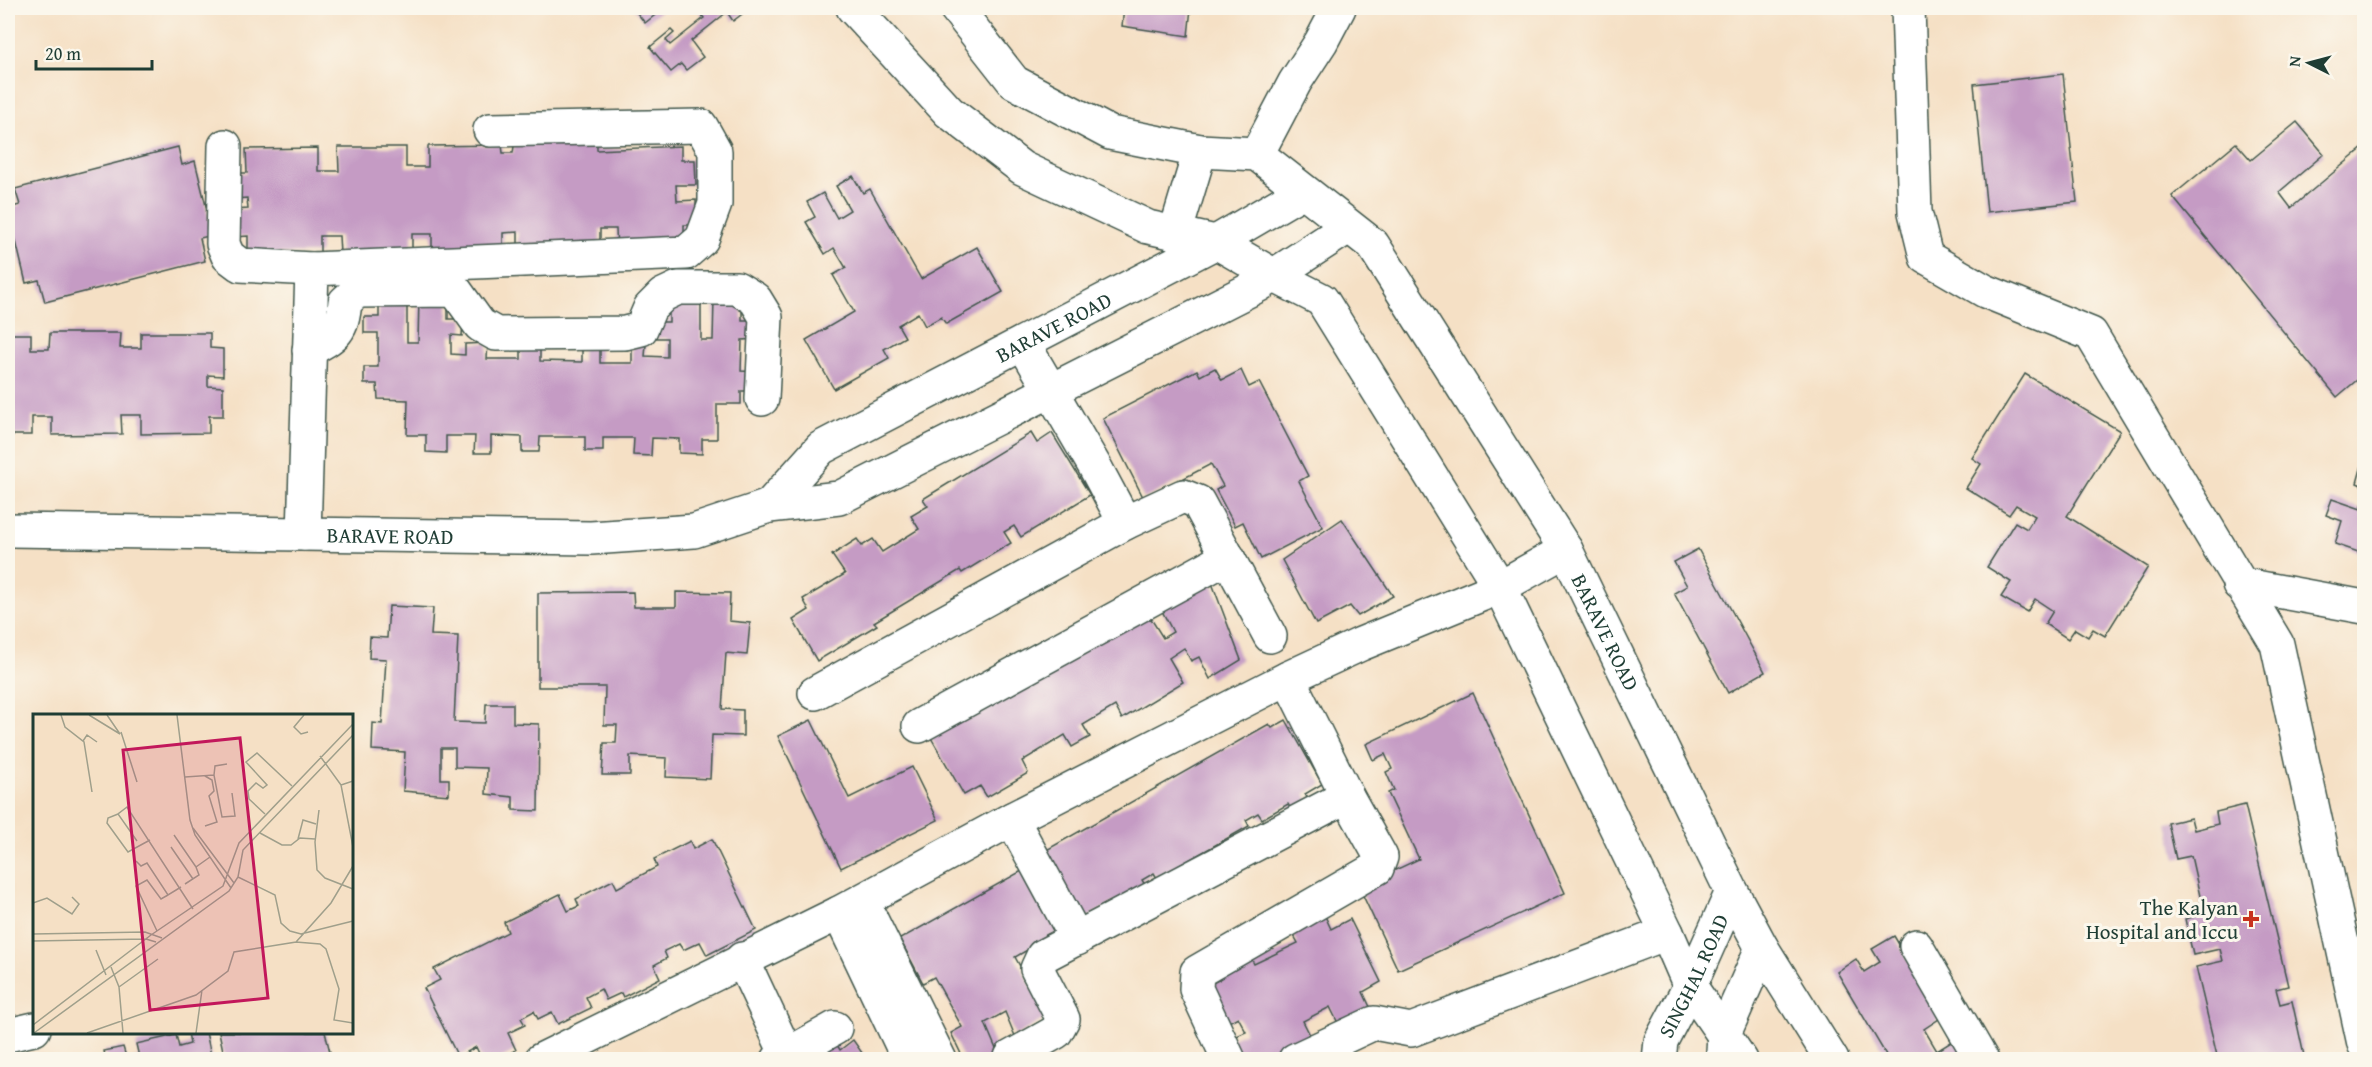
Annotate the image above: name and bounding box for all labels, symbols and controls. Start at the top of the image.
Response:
scale bar [36,33,152,71]
north arrow [2279,33,2339,93]
text: 20 m [45,40,81,67]
text: N [2282,55,2307,68]
street label: BARAVE ROAD [990,284,1117,370]
street label: BARAVE ROAD [326,519,453,552]
street label: BARAVE ROAD [1564,568,1647,696]
inset map [33,714,352,1034]
place label: The Kalyan Hospital and Iccu [2086,892,2239,947]
street label: SINGHAL ROAD [1650,909,1736,1043]
marker: The Kalyan Hospital and Iccu [2242,910,2260,928]

